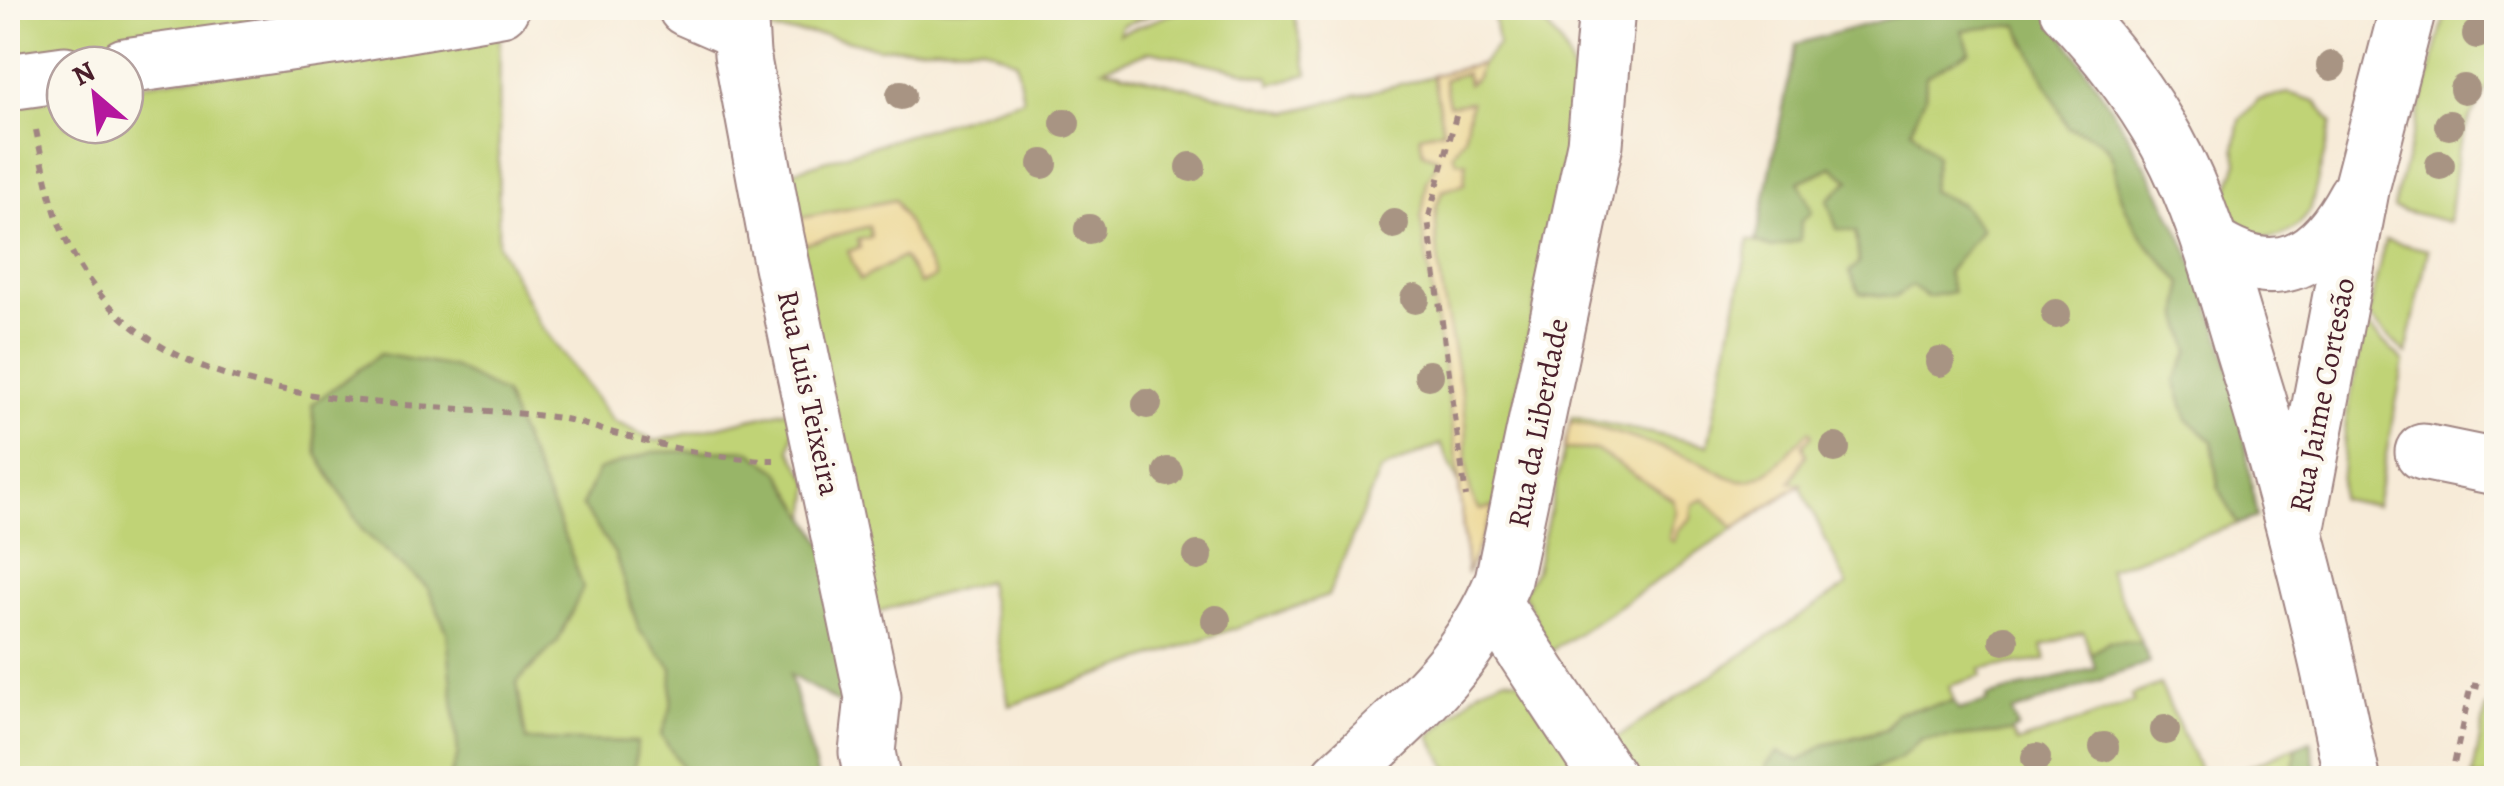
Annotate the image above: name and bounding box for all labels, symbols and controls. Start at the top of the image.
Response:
north arrow [45,45,145,145]
text: N [66,52,102,95]
street label: Rua Jaime Cortesão [2280,274,2364,516]
street label: Rua Luis Teixeira [768,287,850,499]
street label: Rua da Liberdade [1498,315,1578,531]

